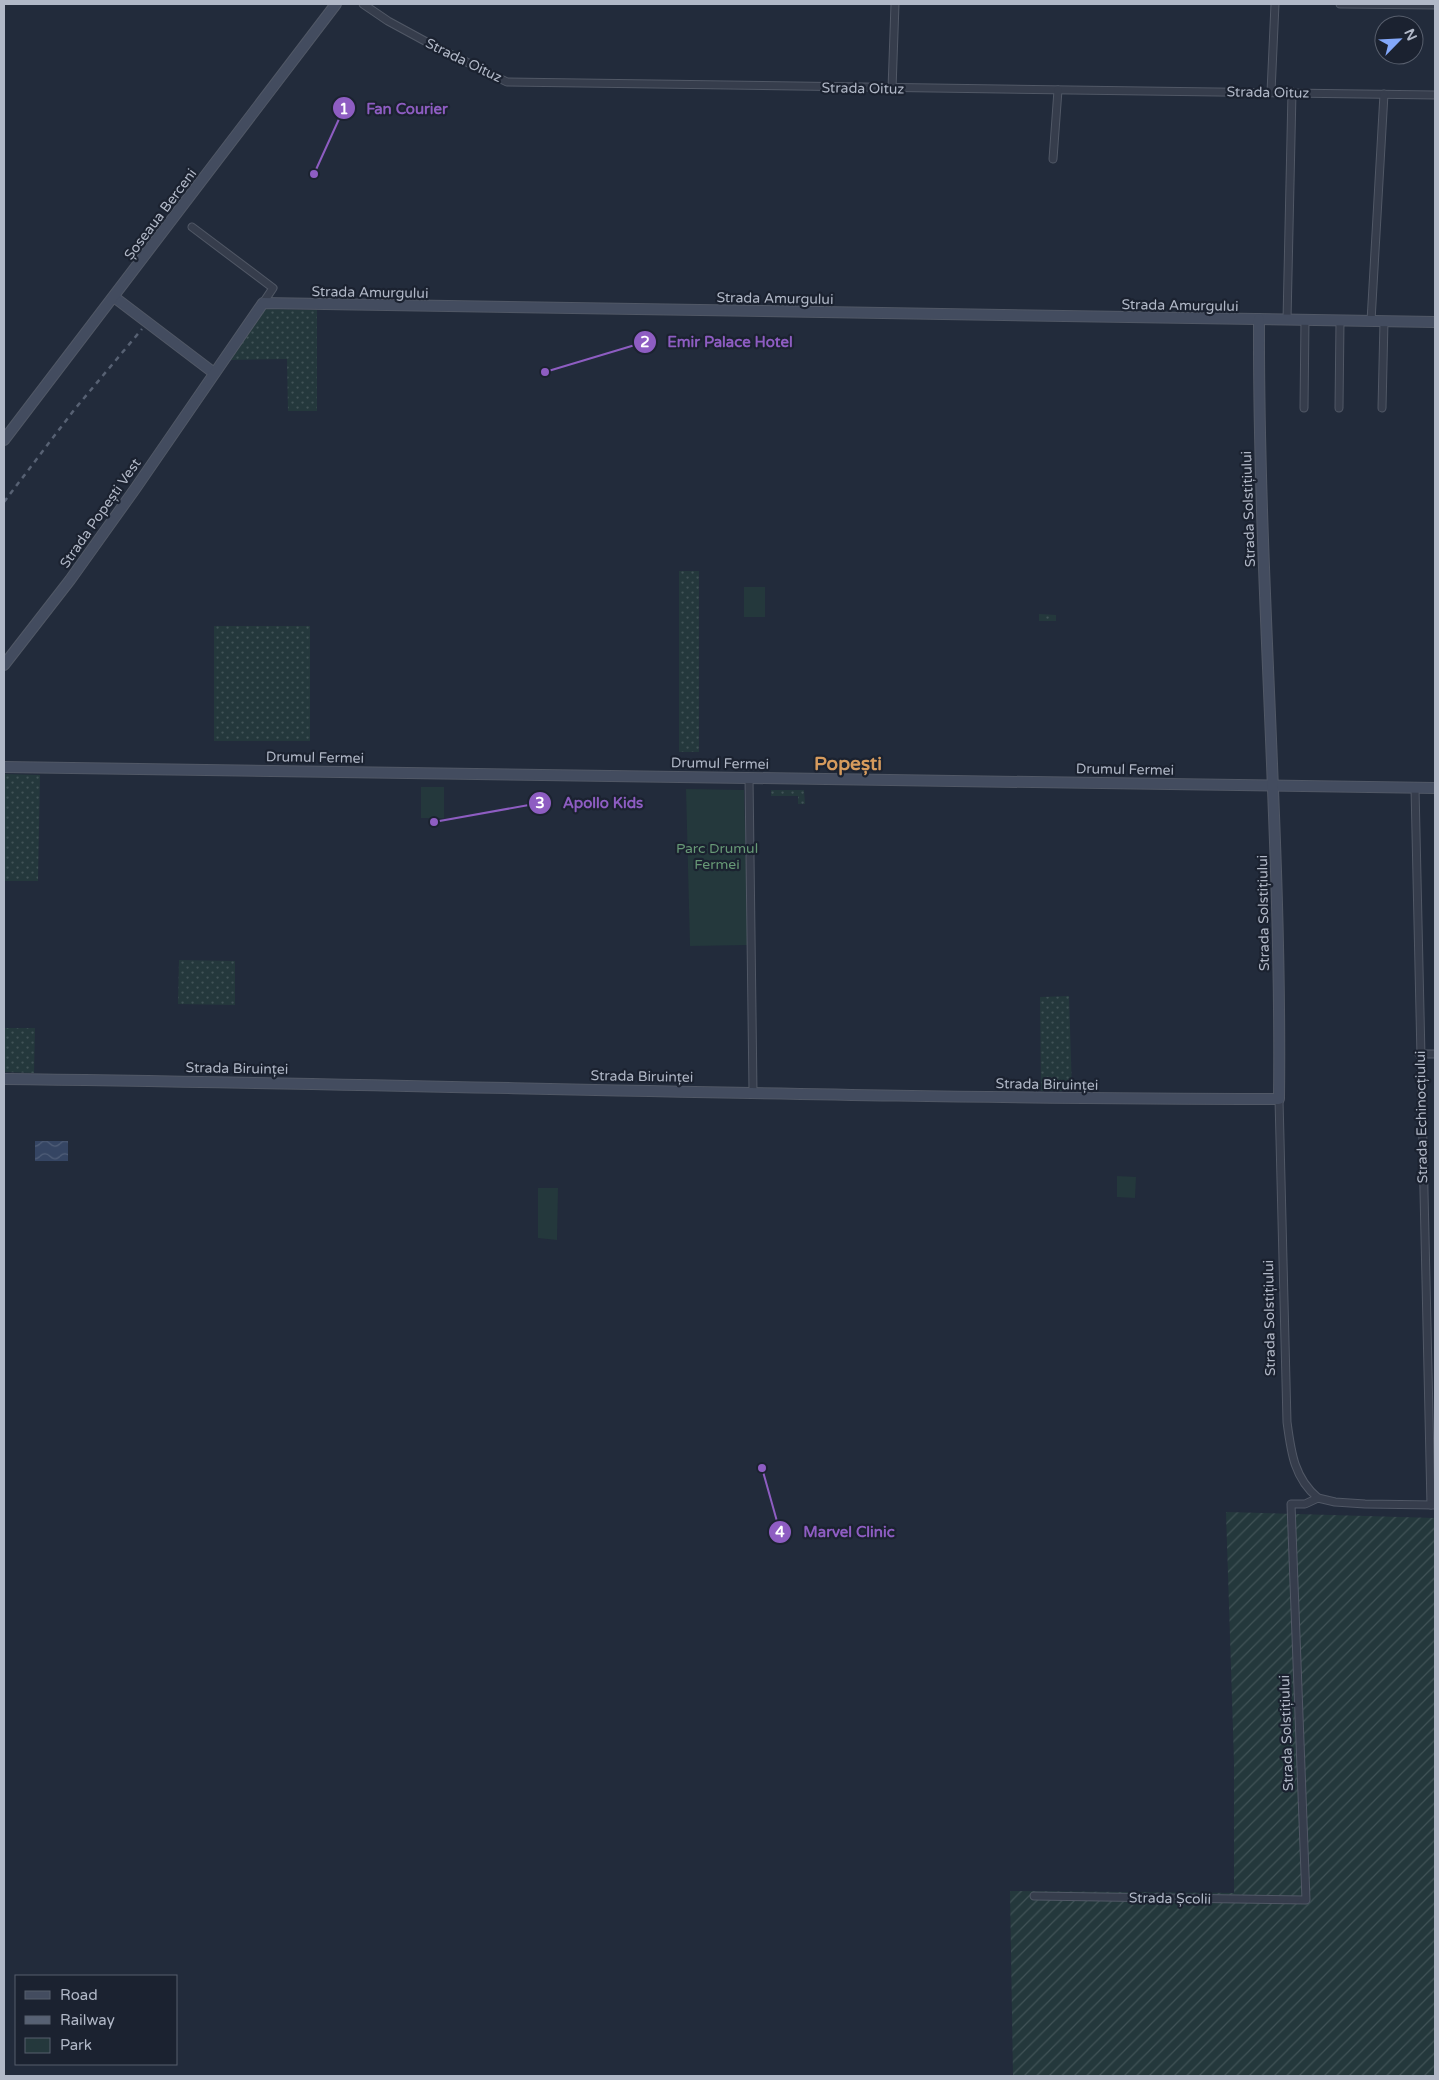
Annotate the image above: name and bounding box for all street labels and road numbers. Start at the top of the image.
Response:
street label: Strada Oituz [423,35,505,86]
street label: Strada Oituz [821,79,905,98]
street label: Strada Oituz [1226,83,1310,102]
street label: Șoseaua Berceni [121,165,200,263]
street label: Strada Amurgului [311,283,429,302]
street label: Strada Amurgului [716,289,834,308]
street label: Strada Amurgului [1121,296,1239,315]
street label: Strada Solstițiului [1238,451,1259,567]
street label: Strada Popești Vest [56,455,145,571]
street label: Drumul Fermei [266,748,364,767]
street label: Drumul Fermei [671,754,769,773]
street label: Drumul Fermei [1076,760,1174,779]
street label: Strada Solstițiului [1254,855,1273,971]
street label: Strada Echinocțiului [1412,1050,1431,1184]
street label: Strada Biruinței [185,1059,288,1078]
street label: Strada Biruinței [590,1067,693,1086]
street label: Strada Biruinței [995,1075,1098,1094]
street label: Strada Solstițiului [1260,1260,1279,1376]
street label: Strada Solstițiului [1276,1675,1297,1791]
street label: Strada Școlii [1129,1889,1211,1908]

